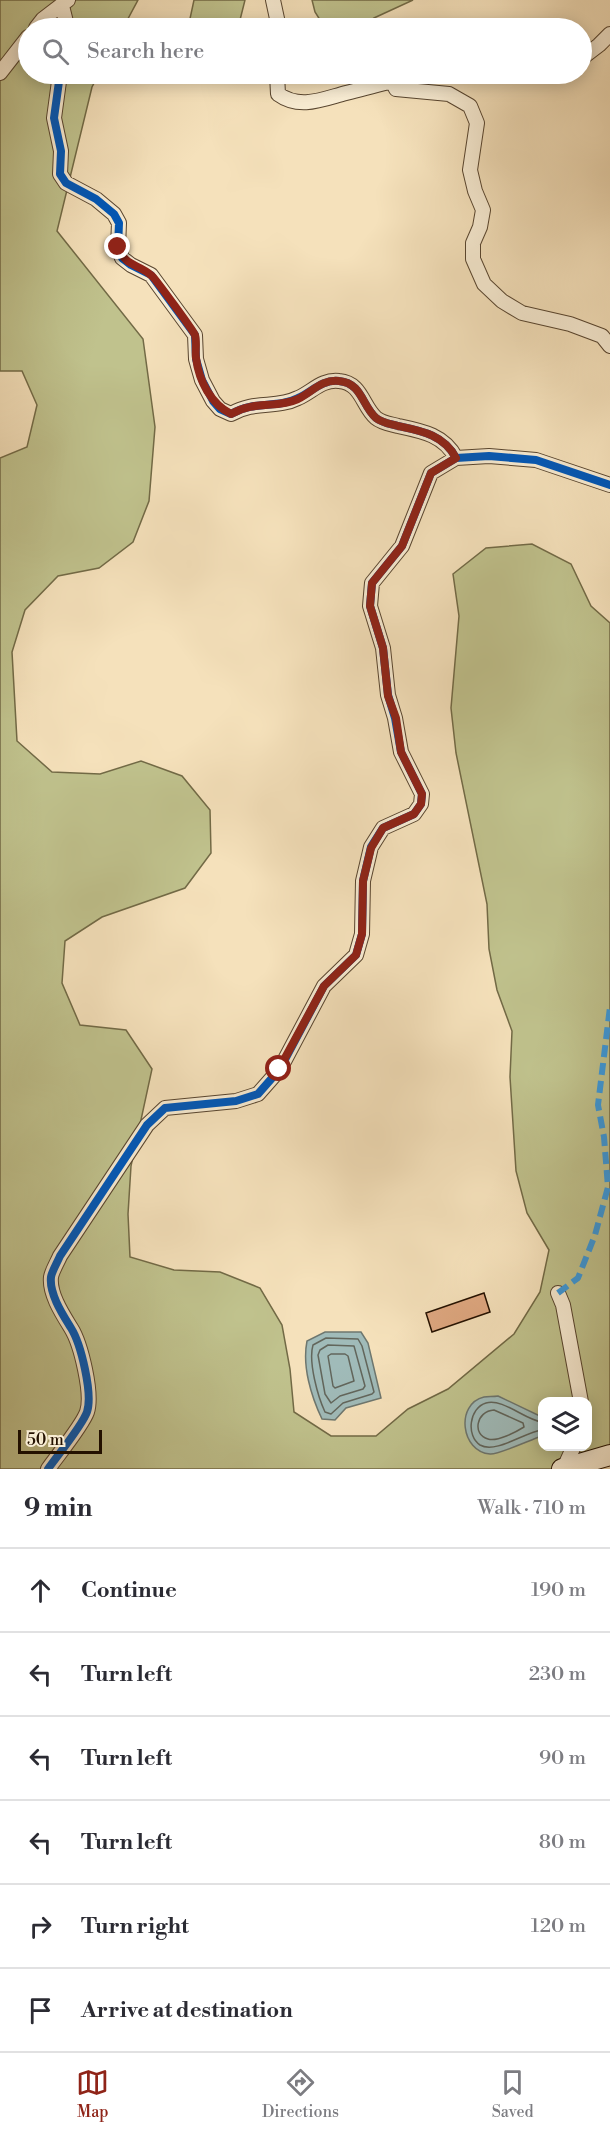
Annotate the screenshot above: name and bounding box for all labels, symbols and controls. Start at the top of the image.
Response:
search box [18,18,592,84]
icon: search [39,35,72,68]
text: Search here [87,38,204,65]
route end [104,233,130,259]
route start [265,1055,291,1081]
map controls [538,1397,592,1451]
button: layers [538,1397,592,1451]
scale bar [18,1427,102,1454]
text: 50 m [27,1430,64,1450]
text: 9 min [24,1492,92,1524]
text: Walk · 710 m [477,1496,586,1521]
icon: ahead [24,1574,57,1607]
text: Continue [81,1577,177,1604]
text: 190 m [531,1578,586,1603]
icon: left [24,1658,57,1691]
text: Turn left [81,1661,172,1688]
text: 230 m [529,1662,586,1687]
icon: left [24,1742,57,1775]
text: Turn left [81,1745,172,1772]
text: 90 m [539,1746,586,1771]
icon: left [24,1826,57,1859]
text: Turn left [81,1829,172,1856]
text: 80 m [539,1830,586,1855]
icon: right [24,1910,57,1943]
text: Turn right [81,1913,189,1940]
text: 120 m [531,1914,586,1939]
icon: arrive [24,1994,57,2027]
text: Arrive at destination [81,1997,293,2024]
tab: Map [76,2066,109,2122]
tab: Directions [262,2066,339,2122]
tab: Saved [492,2066,534,2122]

